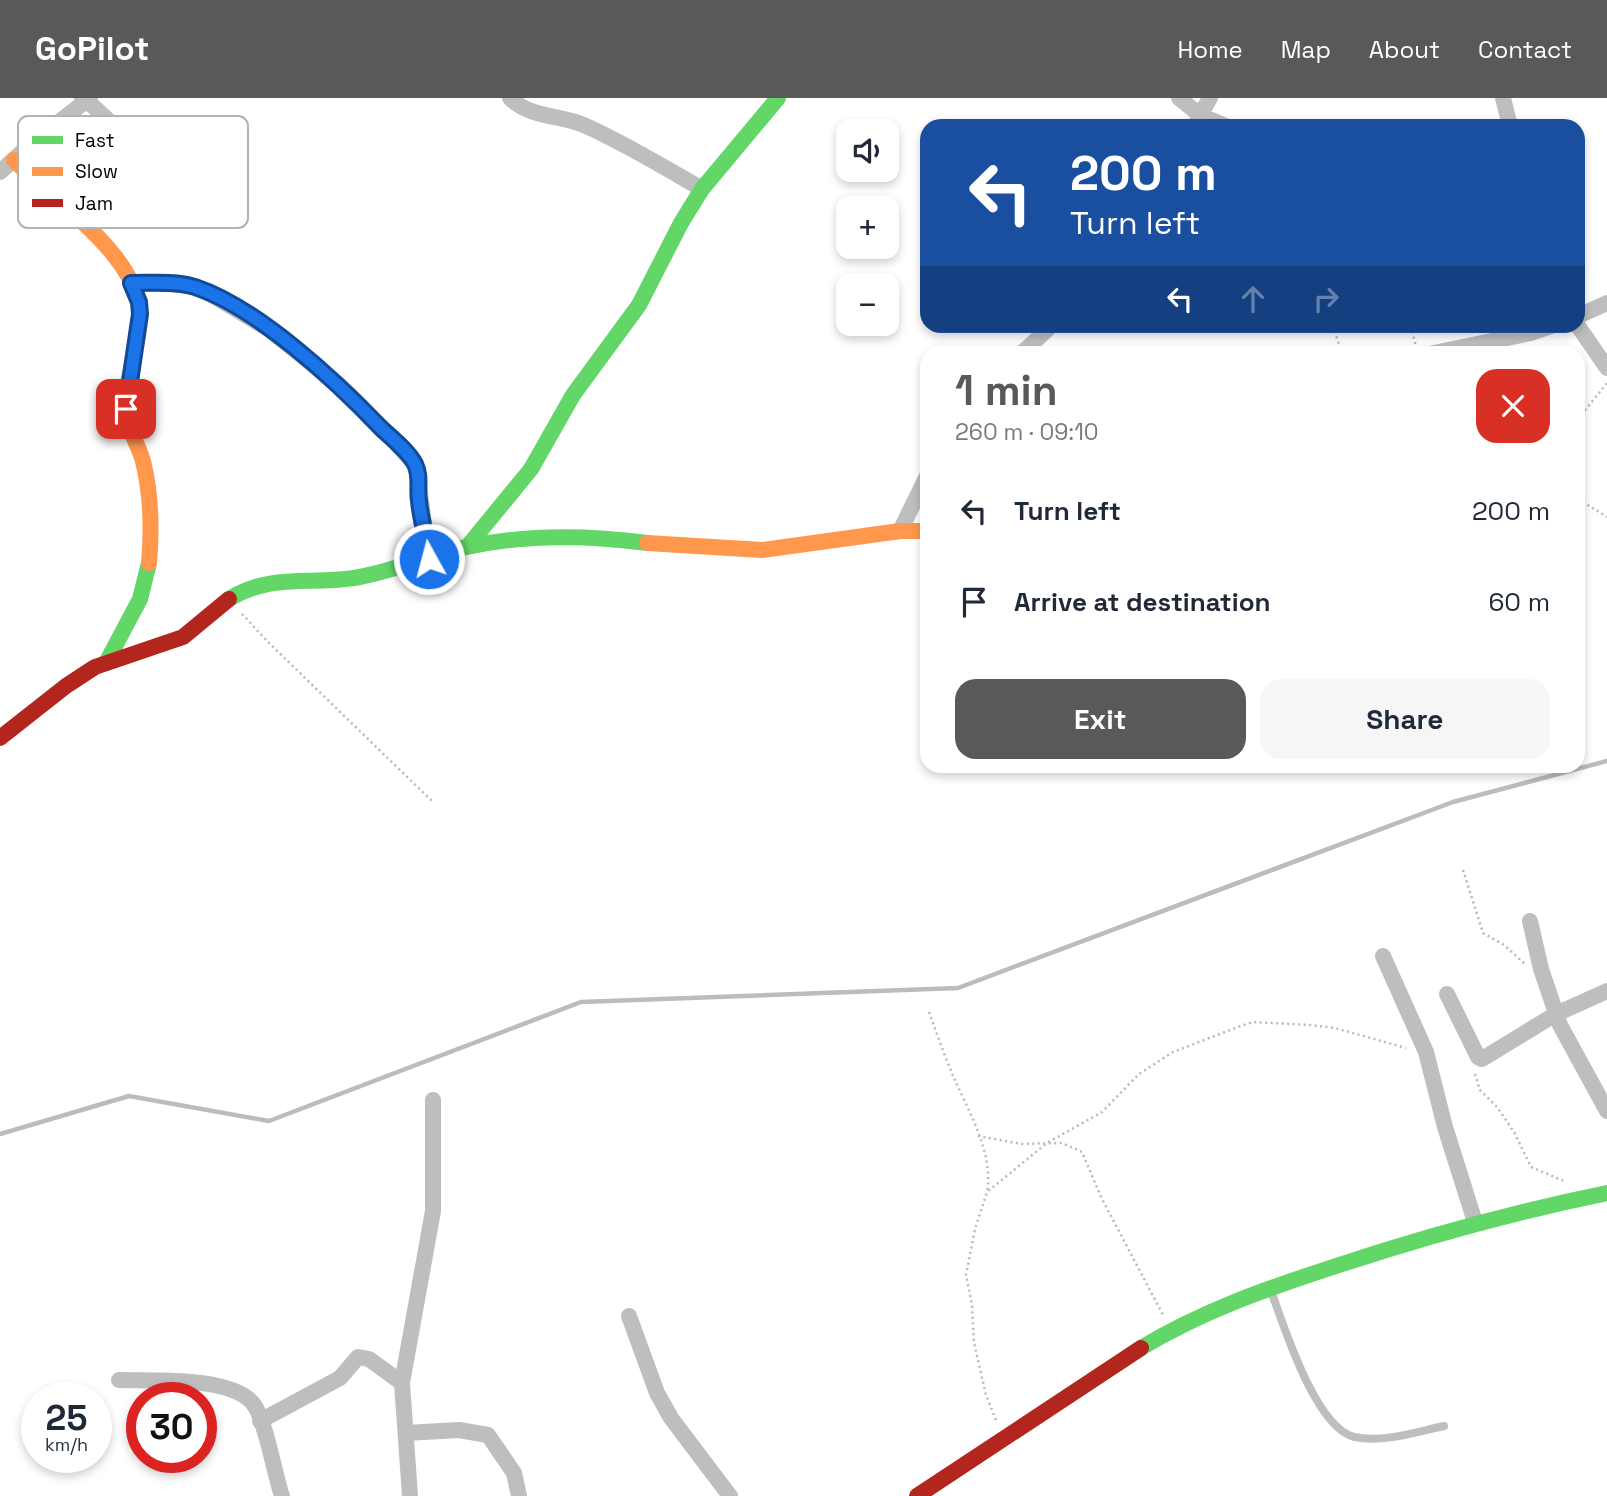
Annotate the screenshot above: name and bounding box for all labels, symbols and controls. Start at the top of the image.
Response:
text: GoPilot [35,28,149,70]
text: Home [1177,34,1243,65]
text: Map [1281,34,1331,65]
text: About [1369,34,1440,65]
text: Contact [1478,34,1572,65]
legend [18,116,248,228]
map controls [836,119,899,336]
button: sound [836,119,899,182]
text: Fast [75,128,115,153]
text: 200 m [1070,142,1217,204]
icon: left [955,147,1046,238]
text: Slow [75,159,118,184]
text: Jam [75,191,113,216]
button: + [836,196,899,259]
text: Turn left [1070,203,1200,243]
button: − [836,273,899,336]
icon: left [1161,280,1199,318]
icon: ahead [1234,280,1272,318]
icon: right [1307,280,1345,318]
text: 1 min [955,364,1058,417]
button: close [1476,369,1550,443]
pin [96,379,156,439]
icon: arrive [107,390,145,428]
text: 260 m · 09:10 [955,417,1099,447]
icon: left [955,492,993,530]
text: Turn left [1014,494,1121,528]
text: 200 m [1472,494,1550,528]
position arrow [392,522,466,596]
icon: arrive [955,583,993,621]
text: Arrive at destination [1014,585,1271,619]
text: 60 m [1488,585,1550,619]
button: Exit [955,679,1246,759]
button: Share [1260,679,1550,759]
speed limit sign: 30 [126,1382,217,1473]
text: 25 [46,1396,87,1440]
text: km/h [45,1433,88,1456]

